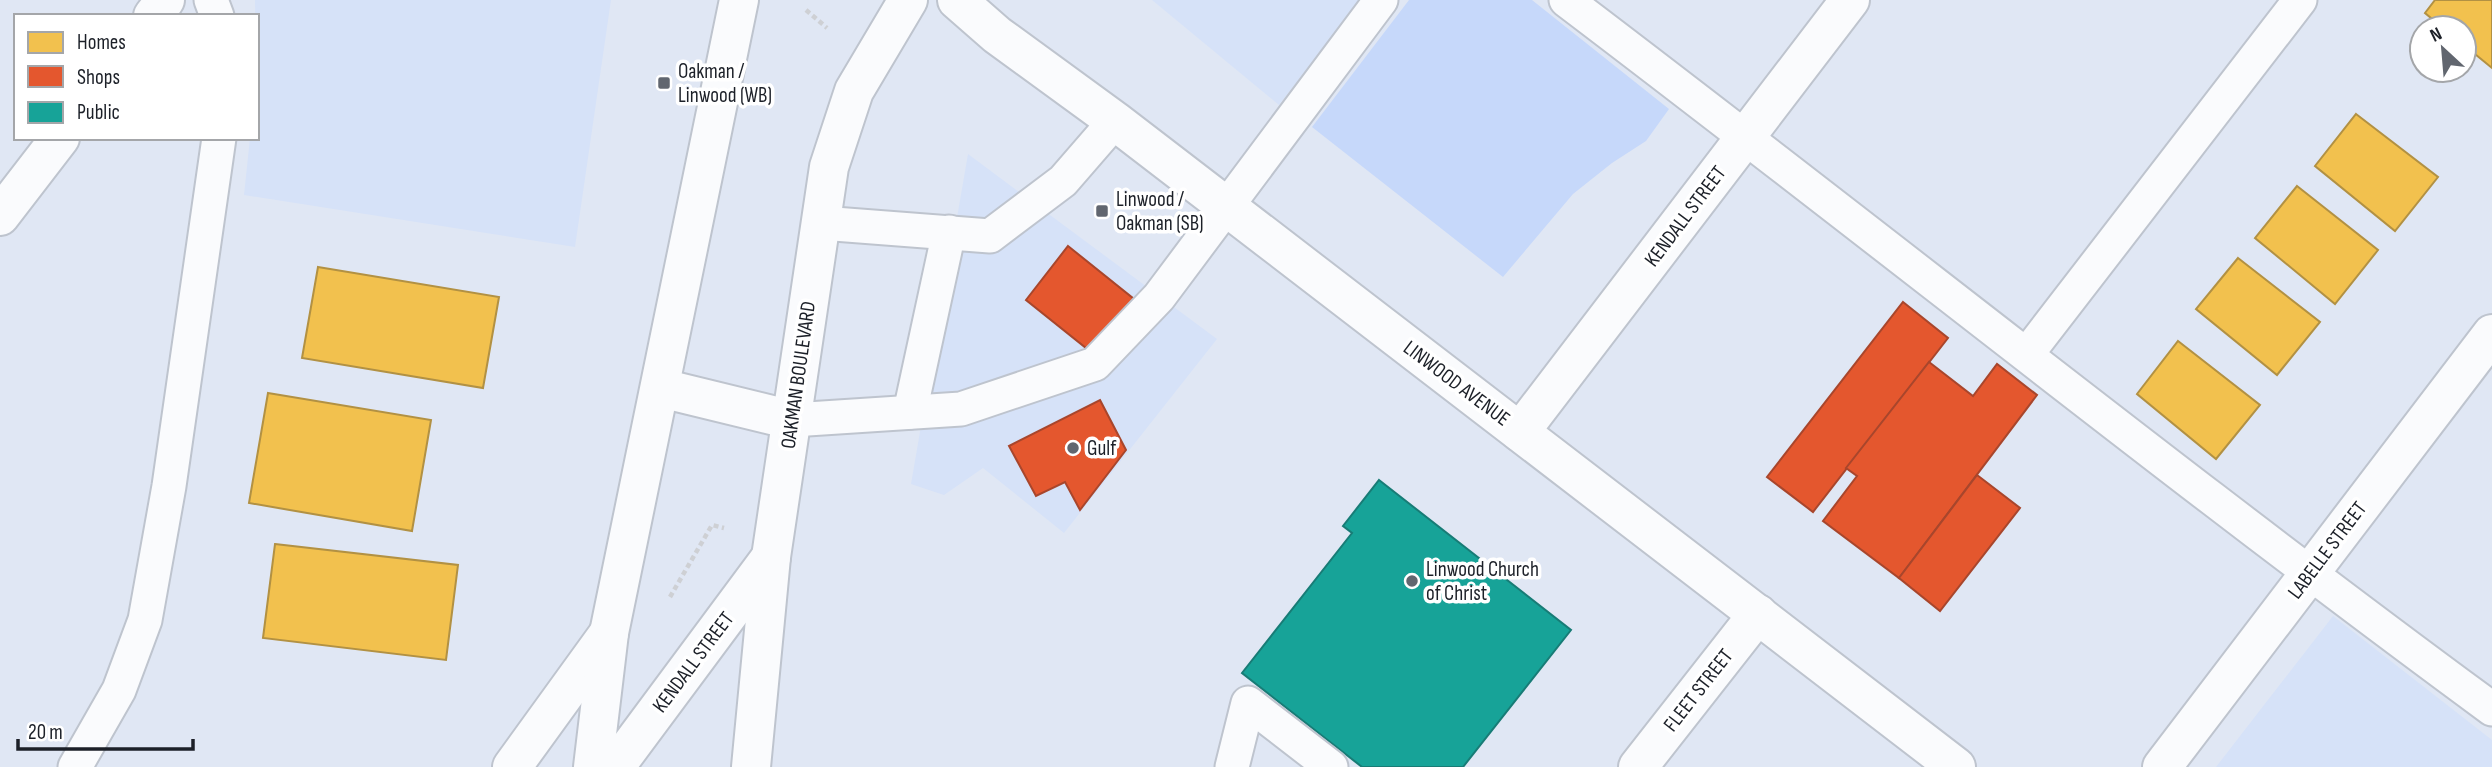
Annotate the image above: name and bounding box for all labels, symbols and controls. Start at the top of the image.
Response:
legend [14,14,259,140]
north arrow [2408,14,2478,84]
text: N [2427,23,2446,48]
text: Homes [77,30,126,55]
place label: Oakman / Linwood (WB) [678,59,772,108]
text: Shops [77,65,120,90]
marker: Oakman / Linwood (WB) [656,75,672,91]
text: Public [77,100,120,125]
street label: KENDALL STREET [1639,161,1732,272]
place label: Linwood / Oakman (SB) [1116,187,1204,236]
marker: Linwood / Oakman (SB) [1094,203,1110,219]
street label: OAKMAN BOULEVARD [776,300,821,450]
street label: LINWOOD AVENUE [1399,335,1515,432]
place label: Gulf [1087,436,1117,461]
marker: Gulf [1065,440,1081,456]
street label: LABELLE STREET [2283,496,2372,604]
place label: Linwood Church of Christ [1426,557,1539,606]
marker: Linwood Church of Christ [1404,573,1420,589]
street label: KENDALL STREET [647,607,740,718]
street label: FLEET STREET [1658,644,1739,737]
scale bar [18,708,192,752]
text: 20 m [28,720,63,745]

